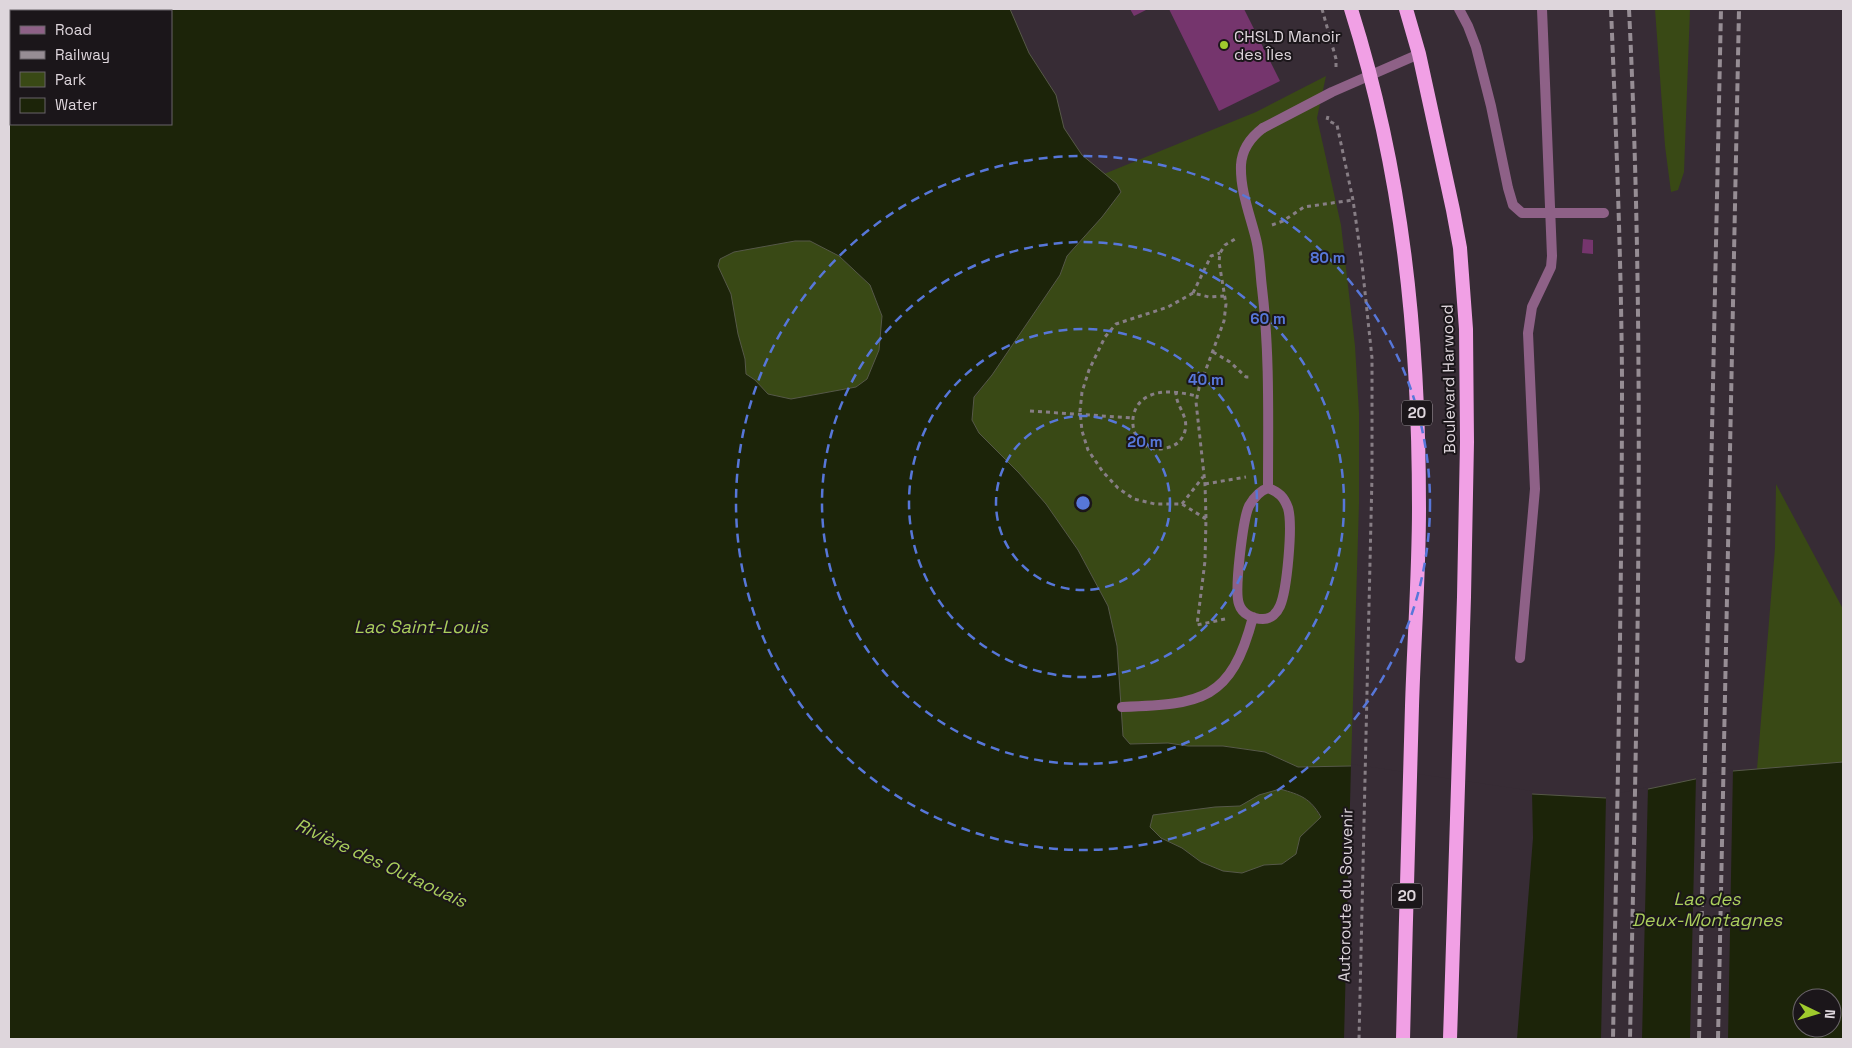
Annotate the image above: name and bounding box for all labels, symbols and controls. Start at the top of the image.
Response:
legend [10,10,172,125]
text: Road [55,20,92,39]
place label: CHSLD Manoir des Îles [1234,26,1341,65]
marker: CHSLD Manoir des Îles [1218,39,1230,51]
text: Railway [55,45,110,64]
text: Park [55,70,86,89]
text: Water [55,95,98,114]
text: 80 m [1310,248,1346,267]
street label: Boulevard Harwood [1437,304,1460,454]
text: 60 m [1250,309,1286,328]
text: 40 m [1188,370,1224,389]
road number: 20 [1402,400,1432,426]
text: 20 m [1127,432,1163,451]
centre of rings [1074,494,1092,512]
water label: Lac Saint-Louis [354,615,488,638]
street label: Autoroute du Souvenir [1333,808,1358,982]
water label: Rivière des Outaouais [292,813,471,913]
road number: 20 [1392,884,1422,908]
water label: Lac des Deux-Montagnes [1632,887,1783,931]
north arrow [1792,988,1842,1038]
text: N [1821,1009,1839,1020]

